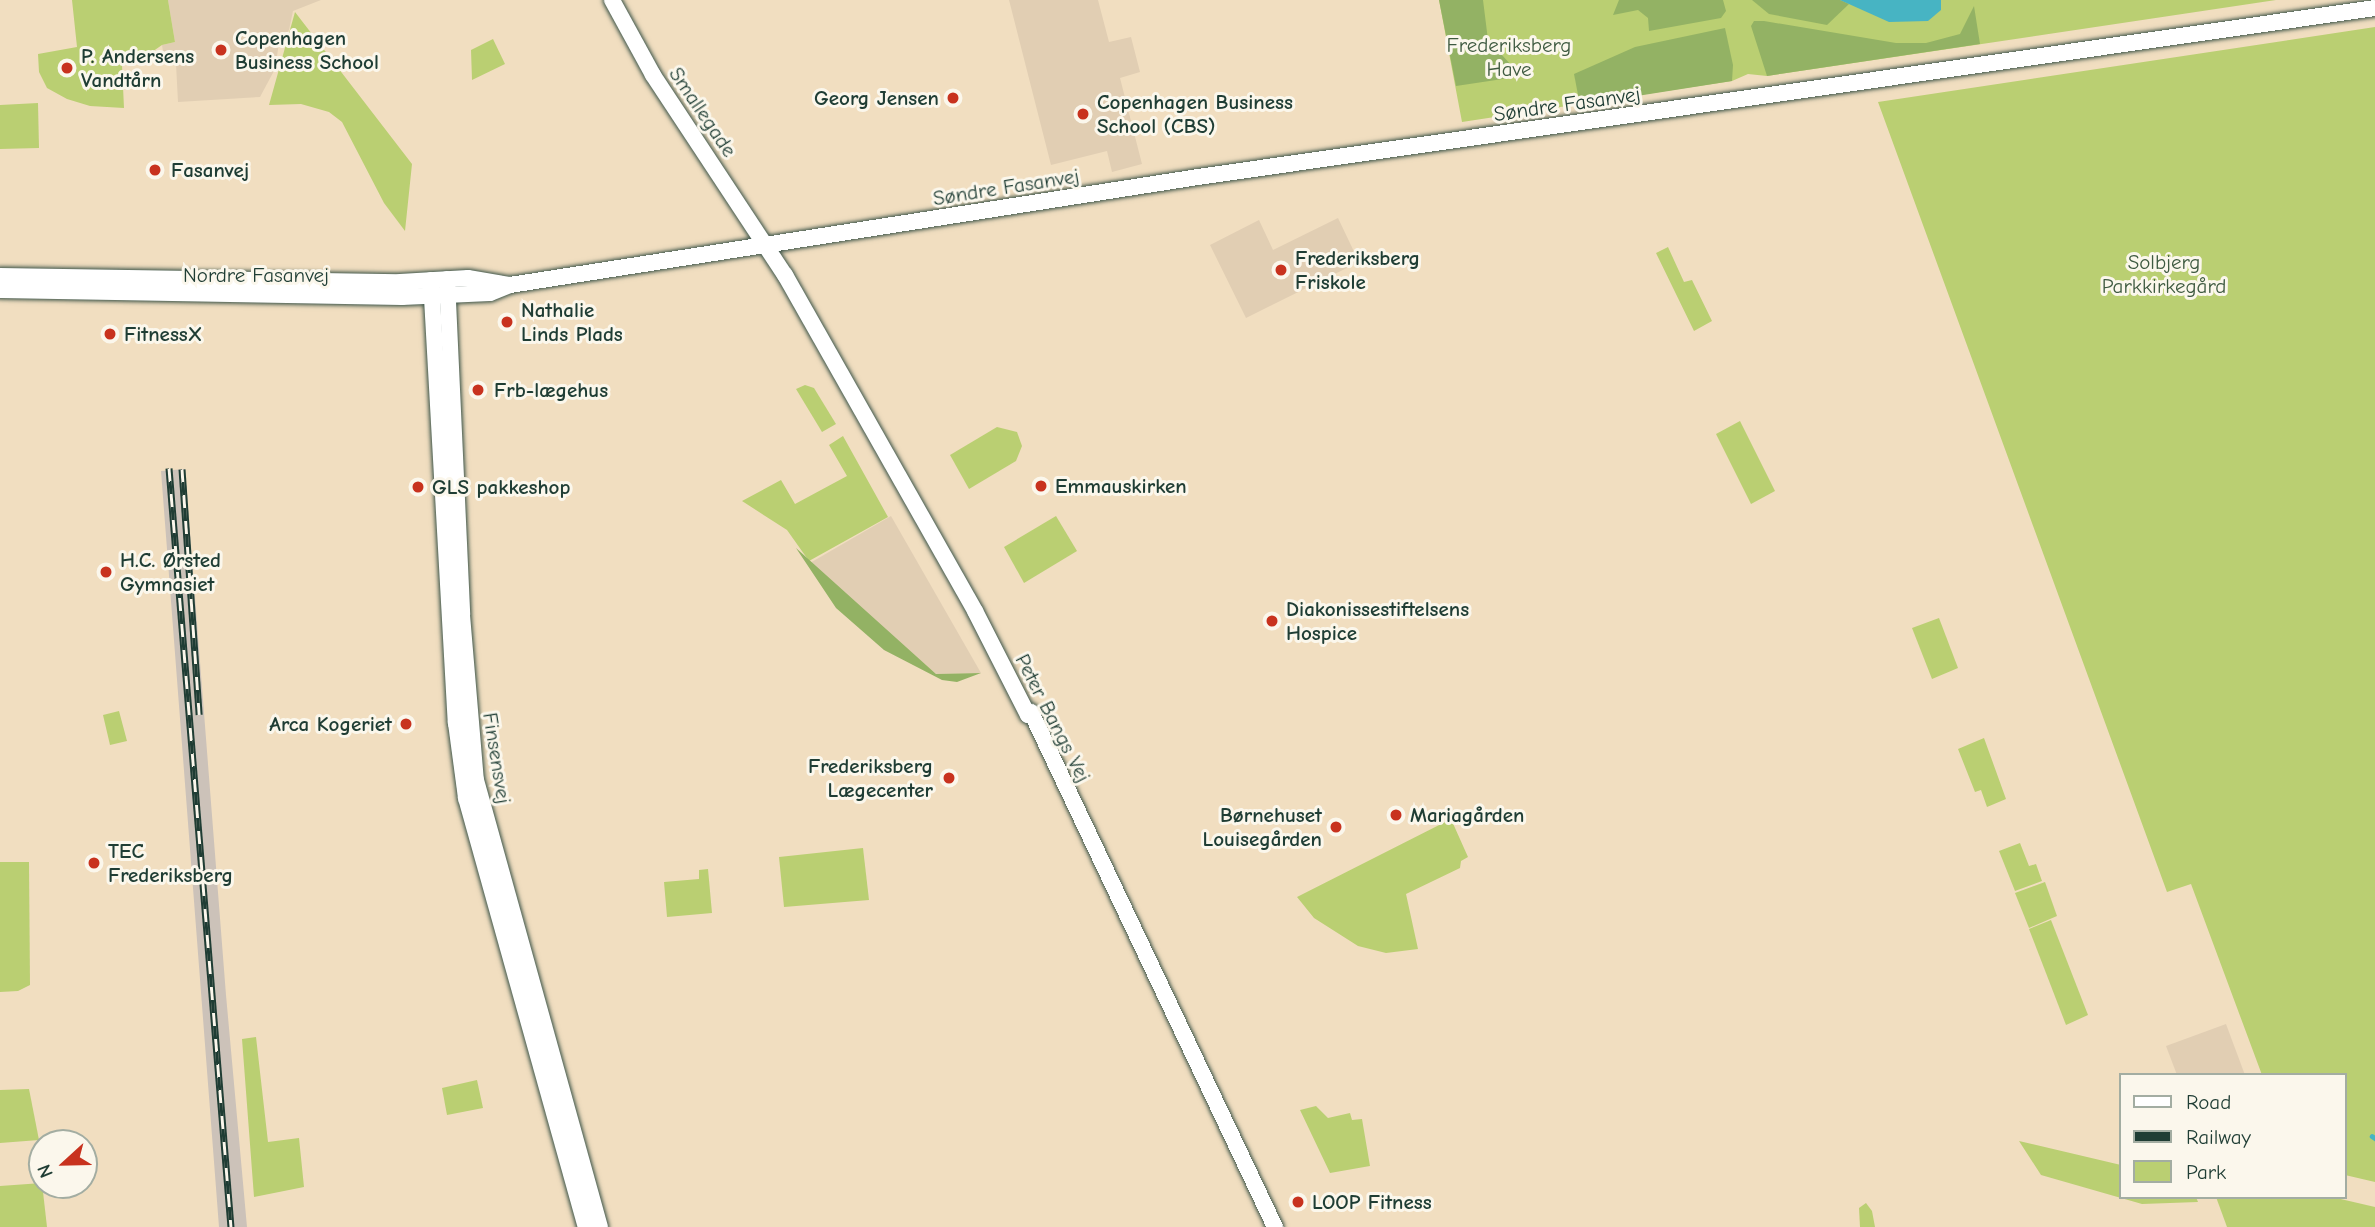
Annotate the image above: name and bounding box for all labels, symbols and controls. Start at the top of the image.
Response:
place label: Copenhagen Business School [235,25,379,75]
park label: Frederiksberg Have [1447,32,1571,82]
marker: Copenhagen Business School [213,42,229,58]
place label: P. Andersens Vandtårn [81,43,194,93]
marker: P. Andersens Vandtårn [59,60,75,76]
street label: Smallegade [664,62,742,162]
street label: Søndre Fasanvej [1492,81,1642,127]
place label: Georg Jensen [814,85,939,111]
place label: Copenhagen Business School (CBS) [1097,89,1293,139]
marker: Georg Jensen [945,90,961,106]
marker: Copenhagen Business School (CBS) [1075,106,1091,122]
place label: Fasanvej [171,157,249,183]
marker: Fasanvej [145,160,165,180]
street label: Søndre Fasanvej [931,163,1081,211]
place label: Frederiksberg Friskole [1295,245,1420,295]
park label: Solbjerg Parkkirkegård [2102,249,2226,299]
street label: Nordre Fasanvej [183,262,329,288]
marker: Frederiksberg Friskole [1273,262,1289,278]
place label: Nathalie Linds Plads [521,297,623,347]
marker: Nathalie Linds Plads [499,314,515,330]
place label: FitnessX [124,321,203,347]
marker: FitnessX [102,326,118,342]
place label: Frb-lægehus [494,377,608,403]
marker: Frb-lægehus [468,380,488,400]
place label: Emmauskirken [1055,473,1187,499]
place label: GLS pakkeshop [432,474,570,500]
marker: Emmauskirken [1033,478,1049,494]
marker: GLS pakkeshop [410,479,426,495]
place label: H.C. Ørsted Gymnasiet [120,547,221,597]
marker: H.C. Ørsted Gymnasiet [98,564,114,580]
place label: Diakonissestiftelsens Hospice [1286,596,1469,646]
marker: Diakonissestiftelsens Hospice [1264,613,1280,629]
street label: Peter Bangs Vej [1010,650,1096,786]
place label: Arca Kogeriet [269,711,392,737]
street label: Finsensvej [477,711,517,805]
marker: Arca Kogeriet [398,716,414,732]
place label: Frederiksberg Lægecenter [808,753,933,803]
marker: Frederiksberg Lægecenter [939,768,959,788]
place label: Børnehuset Louisegården [1202,802,1322,852]
place label: Mariagården [1410,802,1525,828]
marker: Mariagården [1388,807,1404,823]
marker: Børnehuset Louisegården [1328,819,1344,835]
place label: TEC Frederiksberg [108,838,233,888]
marker: TEC Frederiksberg [86,855,102,871]
legend [2120,1073,2347,1199]
text: Road [2186,1090,2231,1114]
text: Railway [2186,1125,2251,1149]
north arrow [28,1129,98,1199]
text: Park [2186,1160,2226,1184]
text: N [33,1161,58,1181]
place label: LOOP Fitness [1312,1189,1432,1215]
marker: LOOP Fitness [1290,1194,1306,1210]

